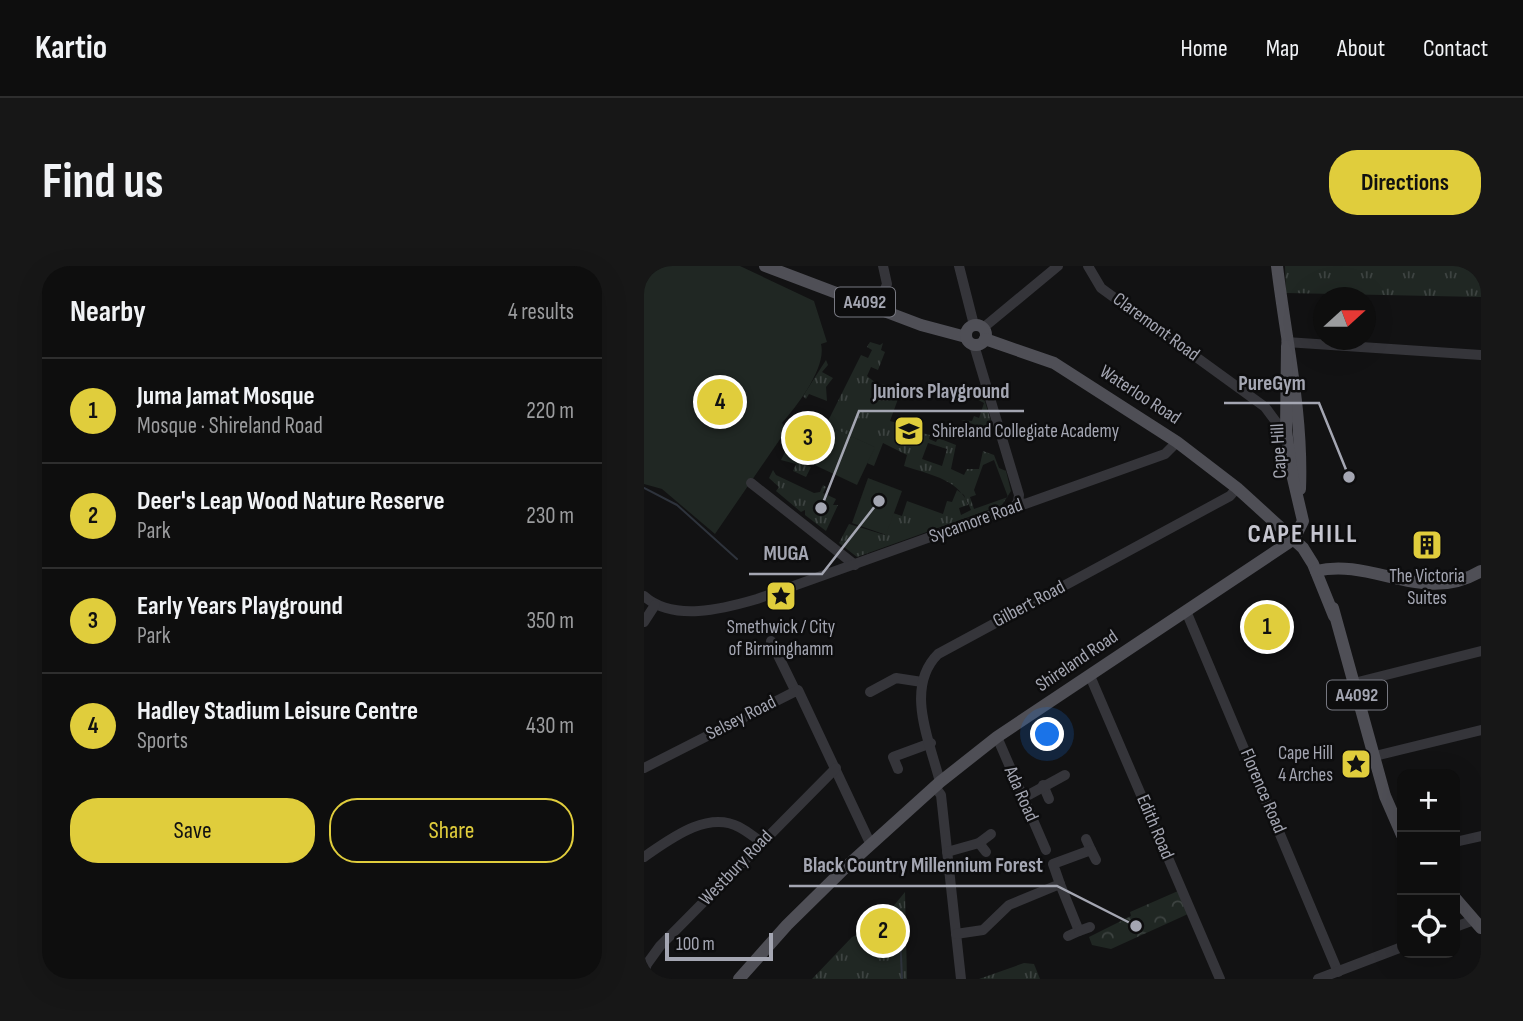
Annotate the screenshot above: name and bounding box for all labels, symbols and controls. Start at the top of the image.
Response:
text: Kartio [35,28,107,68]
text: Home [1180,34,1228,63]
text: Map [1266,34,1299,63]
text: About [1337,34,1385,63]
text: Contact [1423,34,1488,63]
button: Directions [1329,150,1481,215]
text: Find us [42,153,164,212]
north arrow [1313,287,1376,350]
road number: A4092 [835,288,895,317]
street label: Claremont Road [1108,288,1204,366]
text: Nearby [70,294,146,330]
text: 4 results [508,298,574,326]
street label: Waterloo Road [1095,360,1185,430]
callout: PureGym [1224,361,1319,403]
callout: Juniors Playground [859,369,1024,411]
text: PureGym [1238,371,1306,396]
pin: 4 [697,376,743,428]
text: Juniors Playground [872,379,1009,404]
text: Juma Jamat Mosque [137,381,315,412]
text: 1 [88,397,98,425]
text: 220 m [526,397,574,425]
text: Mosque · Shireland Road [137,412,323,440]
pin: 3 [785,412,831,464]
school or university icon: Shireland Collegiate Academy [892,414,926,448]
place label: Shireland Collegiate Academy [932,420,1120,443]
street label: Cape Hill [1266,423,1292,479]
text: Deer's Leap Wood Nature Reserve [137,486,445,517]
street label: Sycamore Road [926,494,1026,548]
text: 2 [88,502,98,530]
text: 230 m [526,502,574,530]
text: Park [137,517,171,545]
district label: CAPE HILL [1248,519,1358,550]
building icon: The Victoria Suites [1410,528,1444,562]
callout: MUGA [749,532,822,574]
text: MUGA [763,541,810,566]
place label: The Victoria Suites [1389,565,1465,610]
street label: Gilbert Road [989,575,1069,633]
place icon: Smethwick / City of Birminghamm [764,579,798,613]
text: Early Years Playground [137,591,343,622]
pin: 1 [1244,601,1290,653]
text: 3 [88,607,98,635]
text: 350 m [526,607,574,635]
place label: Smethwick / City of Birminghamm [727,616,836,661]
text: Park [137,622,171,650]
street label: Shireland Road [1032,625,1122,697]
road number: A4092 [1327,680,1387,710]
street label: Selsey Road [702,691,780,745]
text: Hadley Stadium Leisure Centre [137,696,418,727]
text: 4 [88,712,98,740]
text: 430 m [526,712,574,740]
your location [1030,717,1064,751]
text: Sports [137,727,188,755]
place label: Cape Hill 4 Arches [1278,742,1333,787]
street label: Florence Road [1235,745,1291,837]
place icon: Cape Hill 4 Arches [1339,747,1373,781]
street label: Ada Road [998,762,1043,825]
map controls [1397,769,1460,958]
button: + [1397,769,1460,832]
street label: Edith Road [1131,791,1179,863]
button: Save [70,798,315,863]
button: Share [329,798,574,863]
street label: Westbury Road [694,826,778,910]
button: − [1397,832,1460,895]
callout: Black Country Millennium Forest [789,844,1057,886]
text: Black Country Millennium Forest [803,853,1043,878]
button: locate [1397,895,1460,958]
pin: 2 [860,905,906,957]
scale bar [665,930,774,962]
text: 100 m [676,933,715,956]

